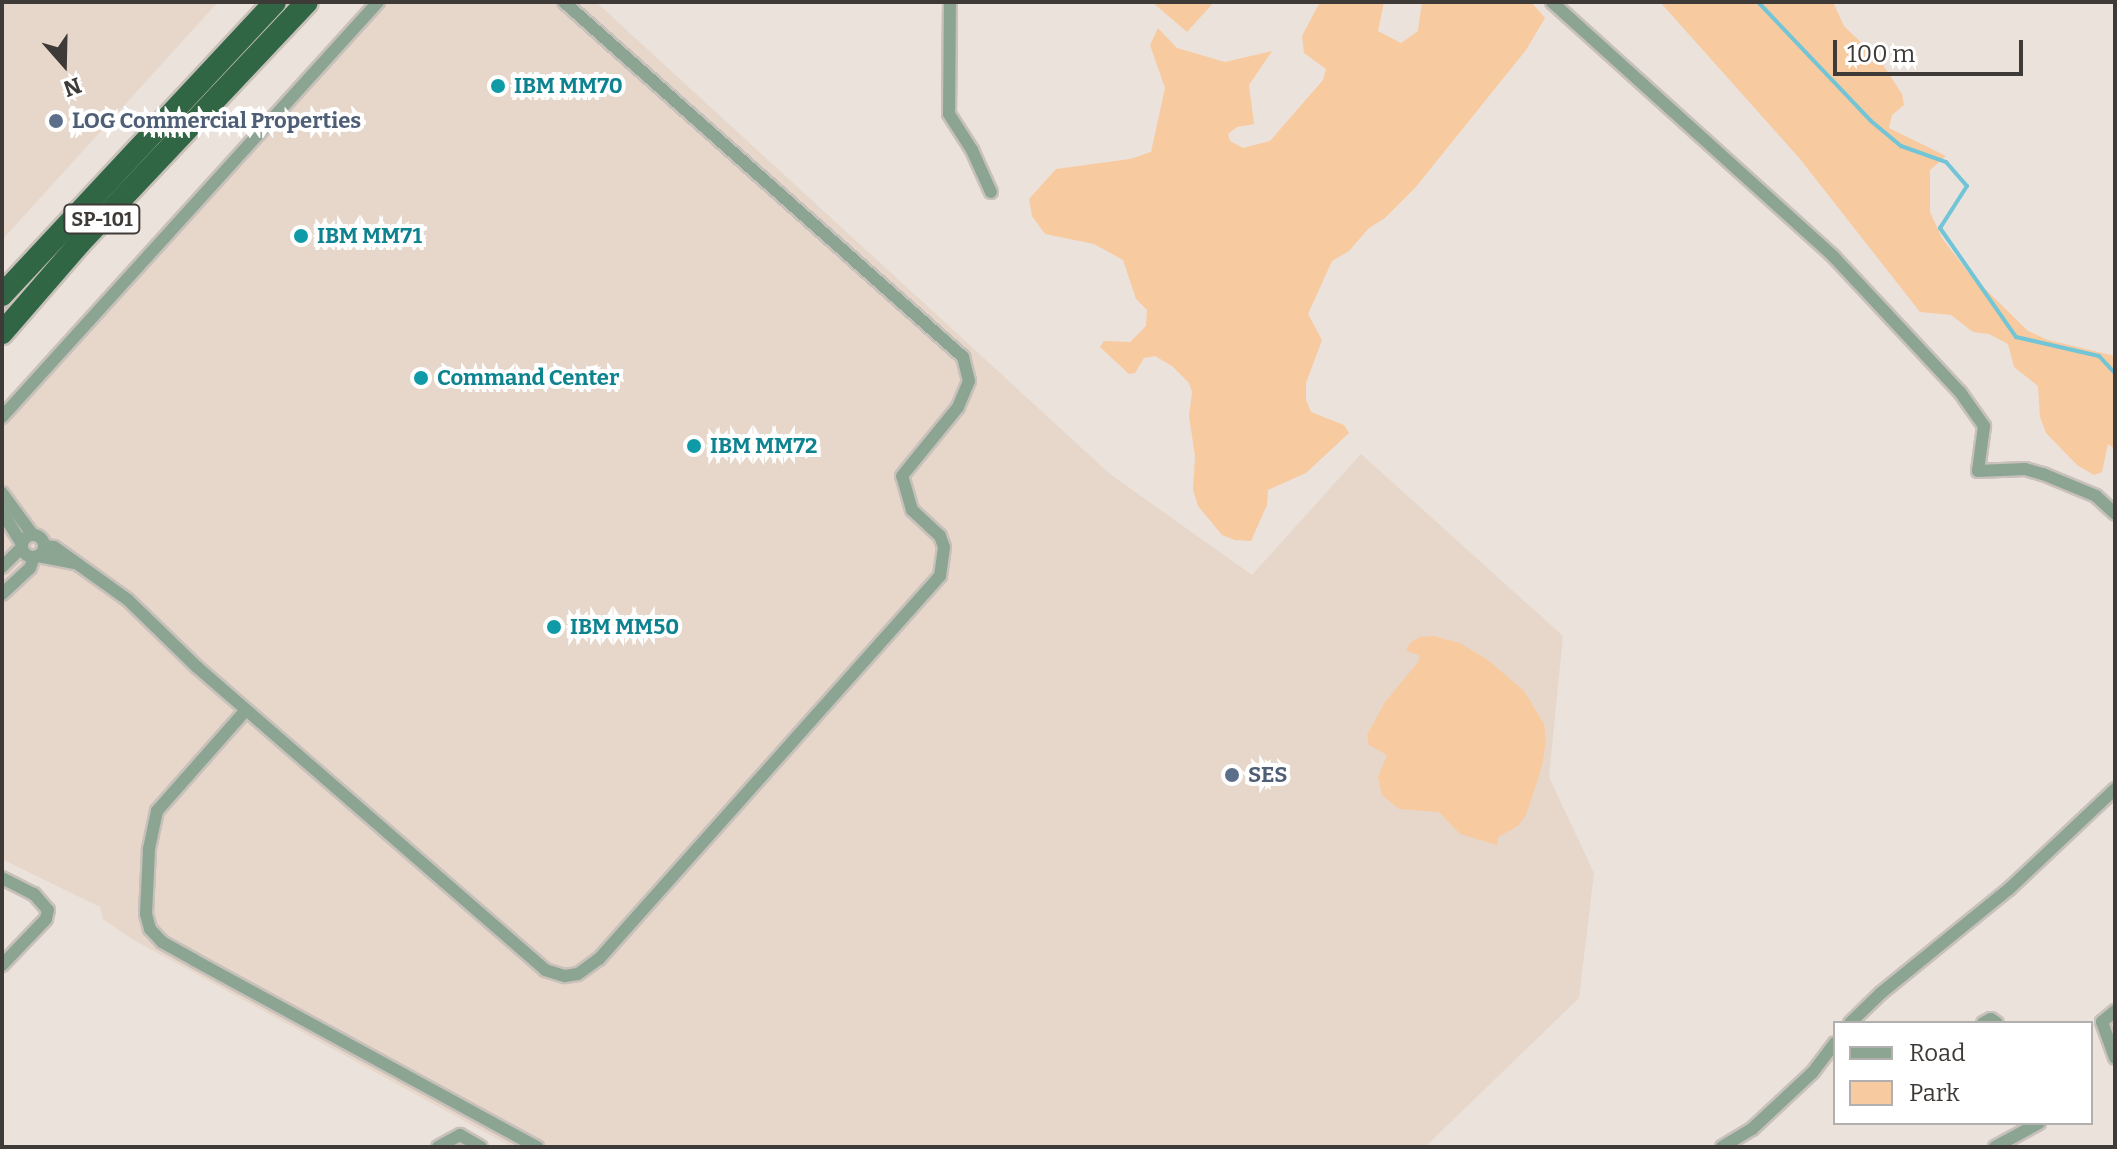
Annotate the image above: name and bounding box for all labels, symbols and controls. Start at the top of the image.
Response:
north arrow [24,24,104,104]
scale bar [1837,24,2027,74]
text: 100 m [1847,40,1915,68]
text: N [60,71,85,103]
place label: IBM MM70 [514,73,623,99]
marker: IBM MM70 [489,77,507,95]
place label: LOG Commercial Properties [72,108,361,134]
marker: LOG Commercial Properties [47,112,65,130]
road number: SP-101 [62,203,142,235]
place label: IBM MM71 [317,223,422,249]
marker: IBM MM71 [292,227,310,245]
place label: Command Center [437,365,619,391]
marker: Command Center [412,369,430,387]
place label: IBM MM72 [710,433,817,459]
marker: IBM MM72 [685,437,703,455]
place label: IBM MM50 [570,614,679,640]
marker: IBM MM50 [545,618,563,636]
place label: SES [1248,762,1288,788]
marker: SES [1223,766,1241,784]
legend [1833,1021,2093,1125]
text: Road [1909,1039,1965,1067]
text: Park [1909,1079,1960,1107]

